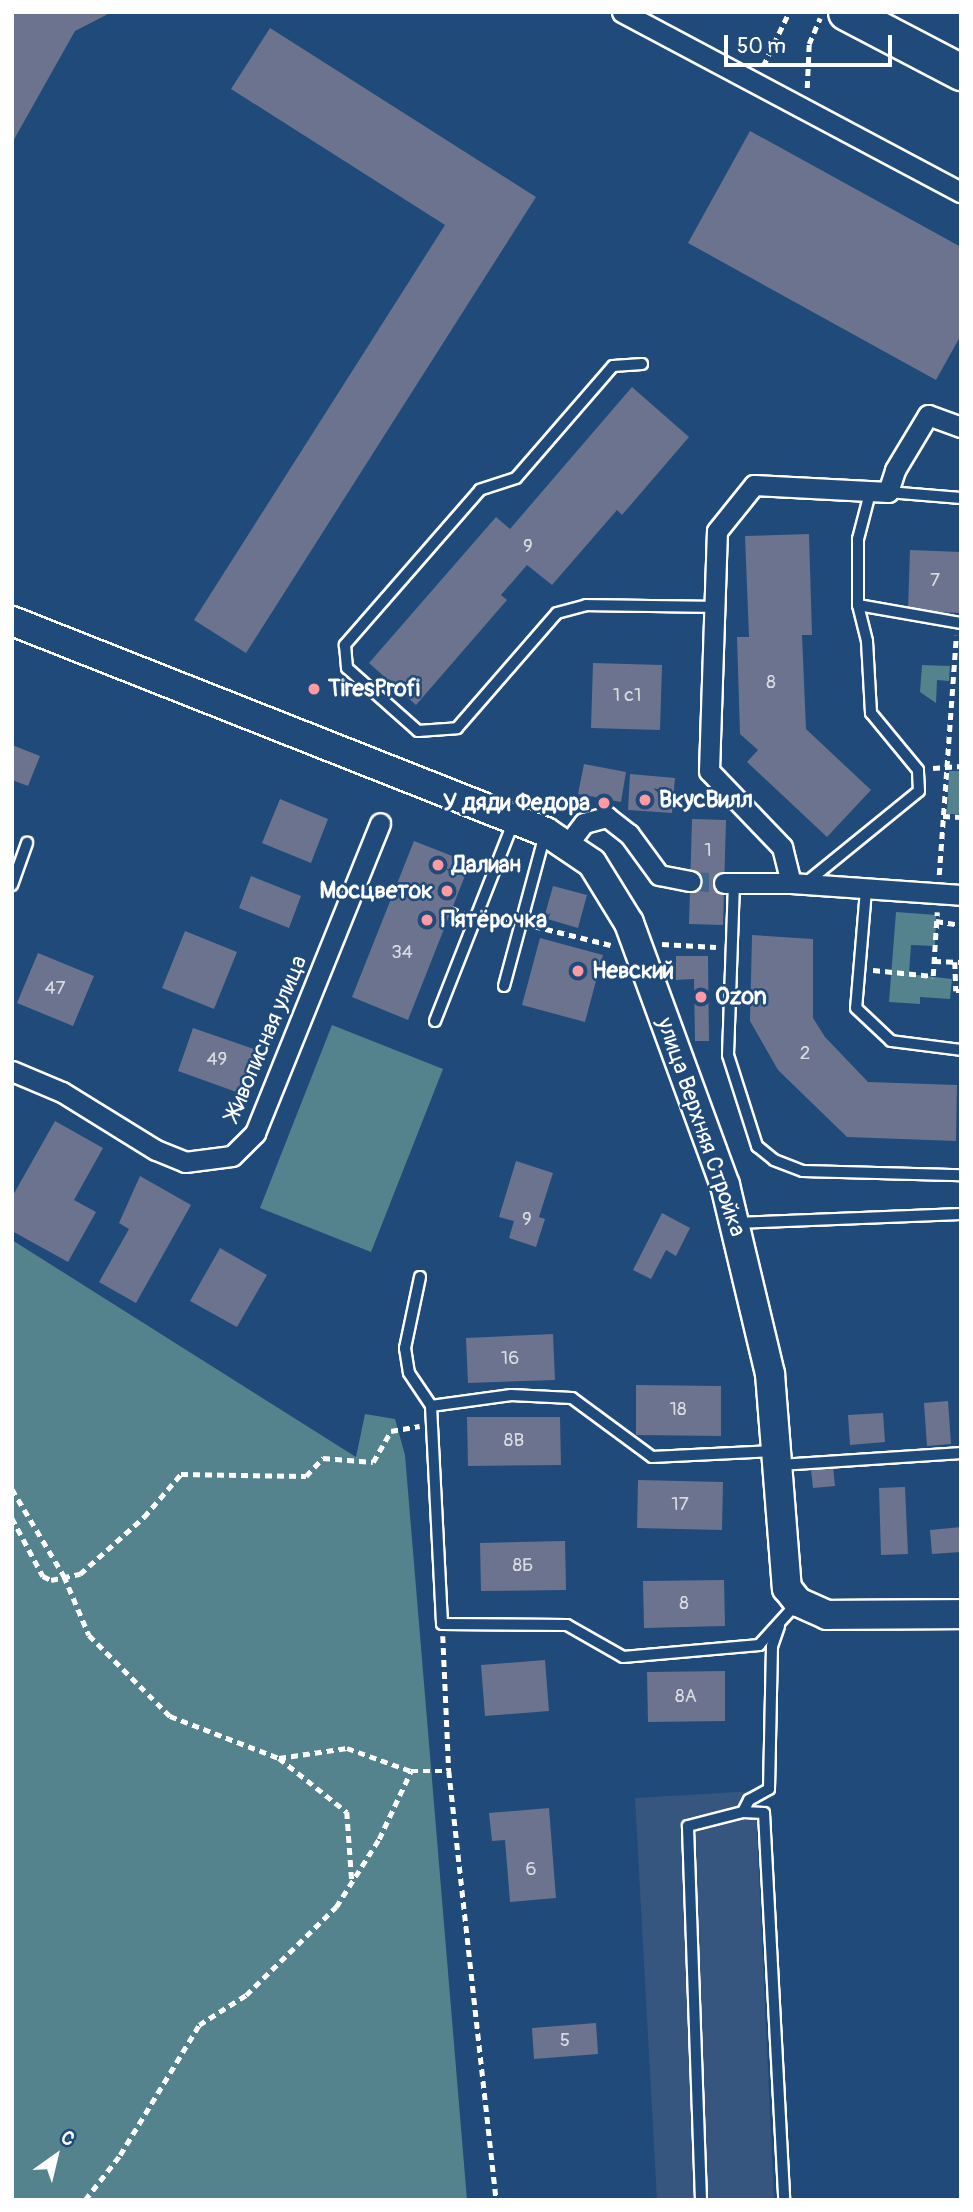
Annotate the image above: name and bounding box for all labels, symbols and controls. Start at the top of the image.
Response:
scale bar [728,21,896,65]
text: 50 m [737,33,786,60]
house number: 9 [523,536,533,558]
house number: 7 [930,570,940,592]
house number: 8 [766,672,776,694]
place label: TiresProfi [328,675,420,703]
marker: TiresProfi [306,681,322,697]
house number: 1 с1 [613,685,641,707]
place label: ВкусВилл [659,786,753,814]
place label: У дяди Федора [443,789,590,817]
marker: ВкусВилл [637,792,653,808]
marker: У дяди Федора [596,795,612,811]
house number: 1 [704,840,712,862]
place label: Далиан [452,851,521,879]
marker: Далиан [430,857,446,873]
place label: Мосцветок [320,877,433,905]
marker: Мосцветок [439,883,455,899]
place label: Пятёрочка [441,906,547,934]
marker: Пятёрочка [419,912,435,928]
house number: 34 [391,942,413,964]
street label: Живописная улица [219,951,313,1125]
place label: Невский [592,957,674,985]
marker: Невский [570,963,586,979]
house number: 47 [44,978,66,1000]
place label: Ozon [715,983,767,1011]
marker: Ozon [693,989,709,1005]
street label: улица Верхняя Стройка [651,1014,751,1240]
house number: 2 [800,1043,810,1065]
house number: 49 [207,1049,227,1071]
house number: 9 [522,1209,532,1231]
house number: 16 [501,1348,519,1370]
house number: 18 [669,1399,687,1421]
house number: 8В [504,1430,524,1452]
house number: 17 [671,1494,689,1516]
house number: 8Б [513,1555,533,1577]
house number: 8 [679,1593,689,1615]
house number: 8А [675,1686,697,1708]
house number: 6 [525,1859,537,1881]
house number: 5 [560,2030,570,2052]
north arrow [21,2121,91,2191]
text: С [56,2125,79,2152]

